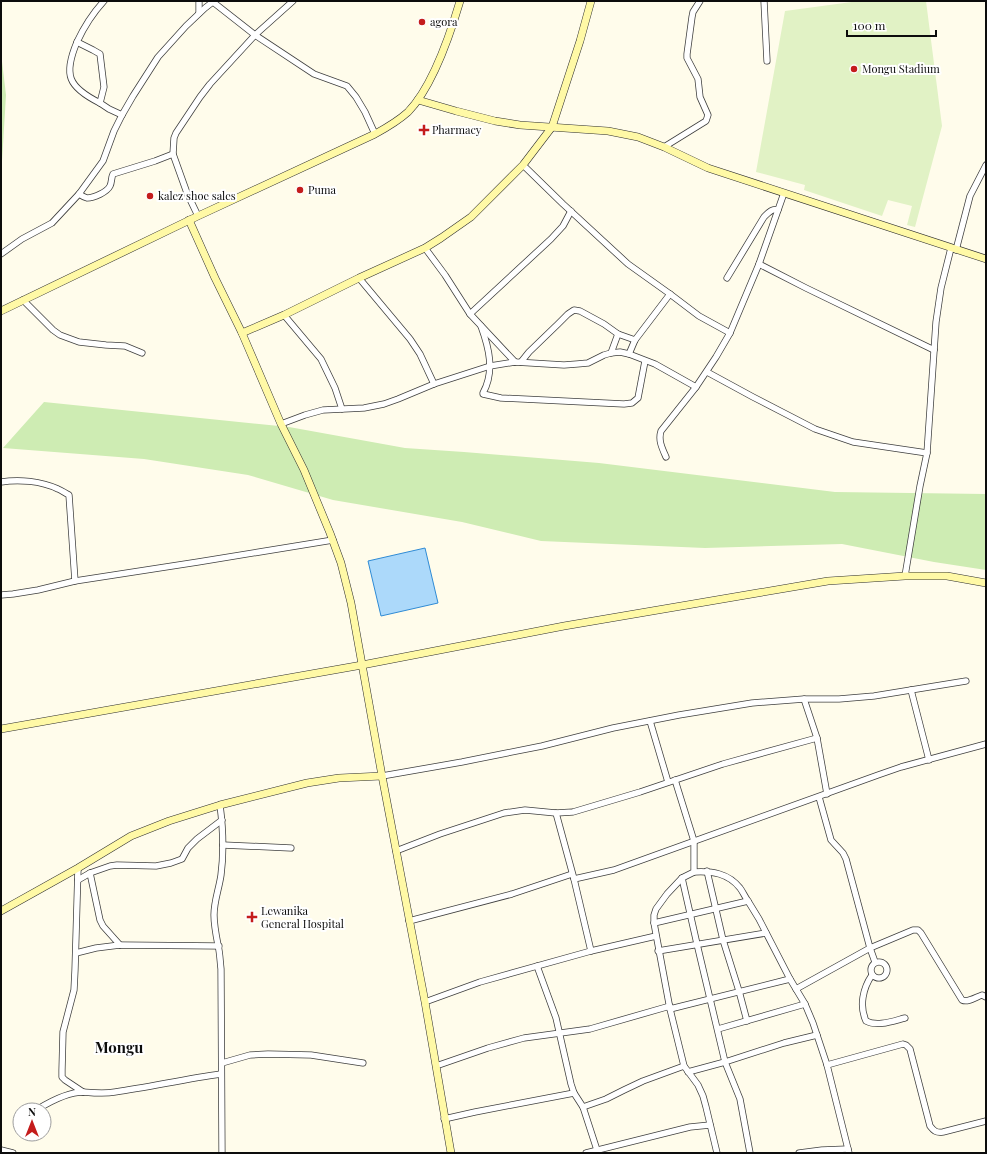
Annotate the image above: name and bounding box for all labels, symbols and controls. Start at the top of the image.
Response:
scale bar [847,12,936,38]
place label: agora [430,14,458,29]
marker: agora [417,17,427,27]
text: 100 m [853,17,886,33]
place label: Mongu Stadium [862,61,940,76]
marker: Mongu Stadium [849,64,859,74]
place label: Pharmacy [432,122,482,137]
marker: Pharmacy [419,125,429,135]
place label: Puma [308,182,337,197]
marker: Puma [295,185,305,195]
place label: kalez shoe sales [158,188,236,203]
marker: kalez shoe sales [145,191,155,201]
place label: Lewanika General Hospital [261,903,344,931]
marker: Lewanika General Hospital [246,911,258,923]
district label: Mongu [95,1037,143,1057]
north arrow [12,1102,52,1142]
text: N [28,1104,36,1119]

